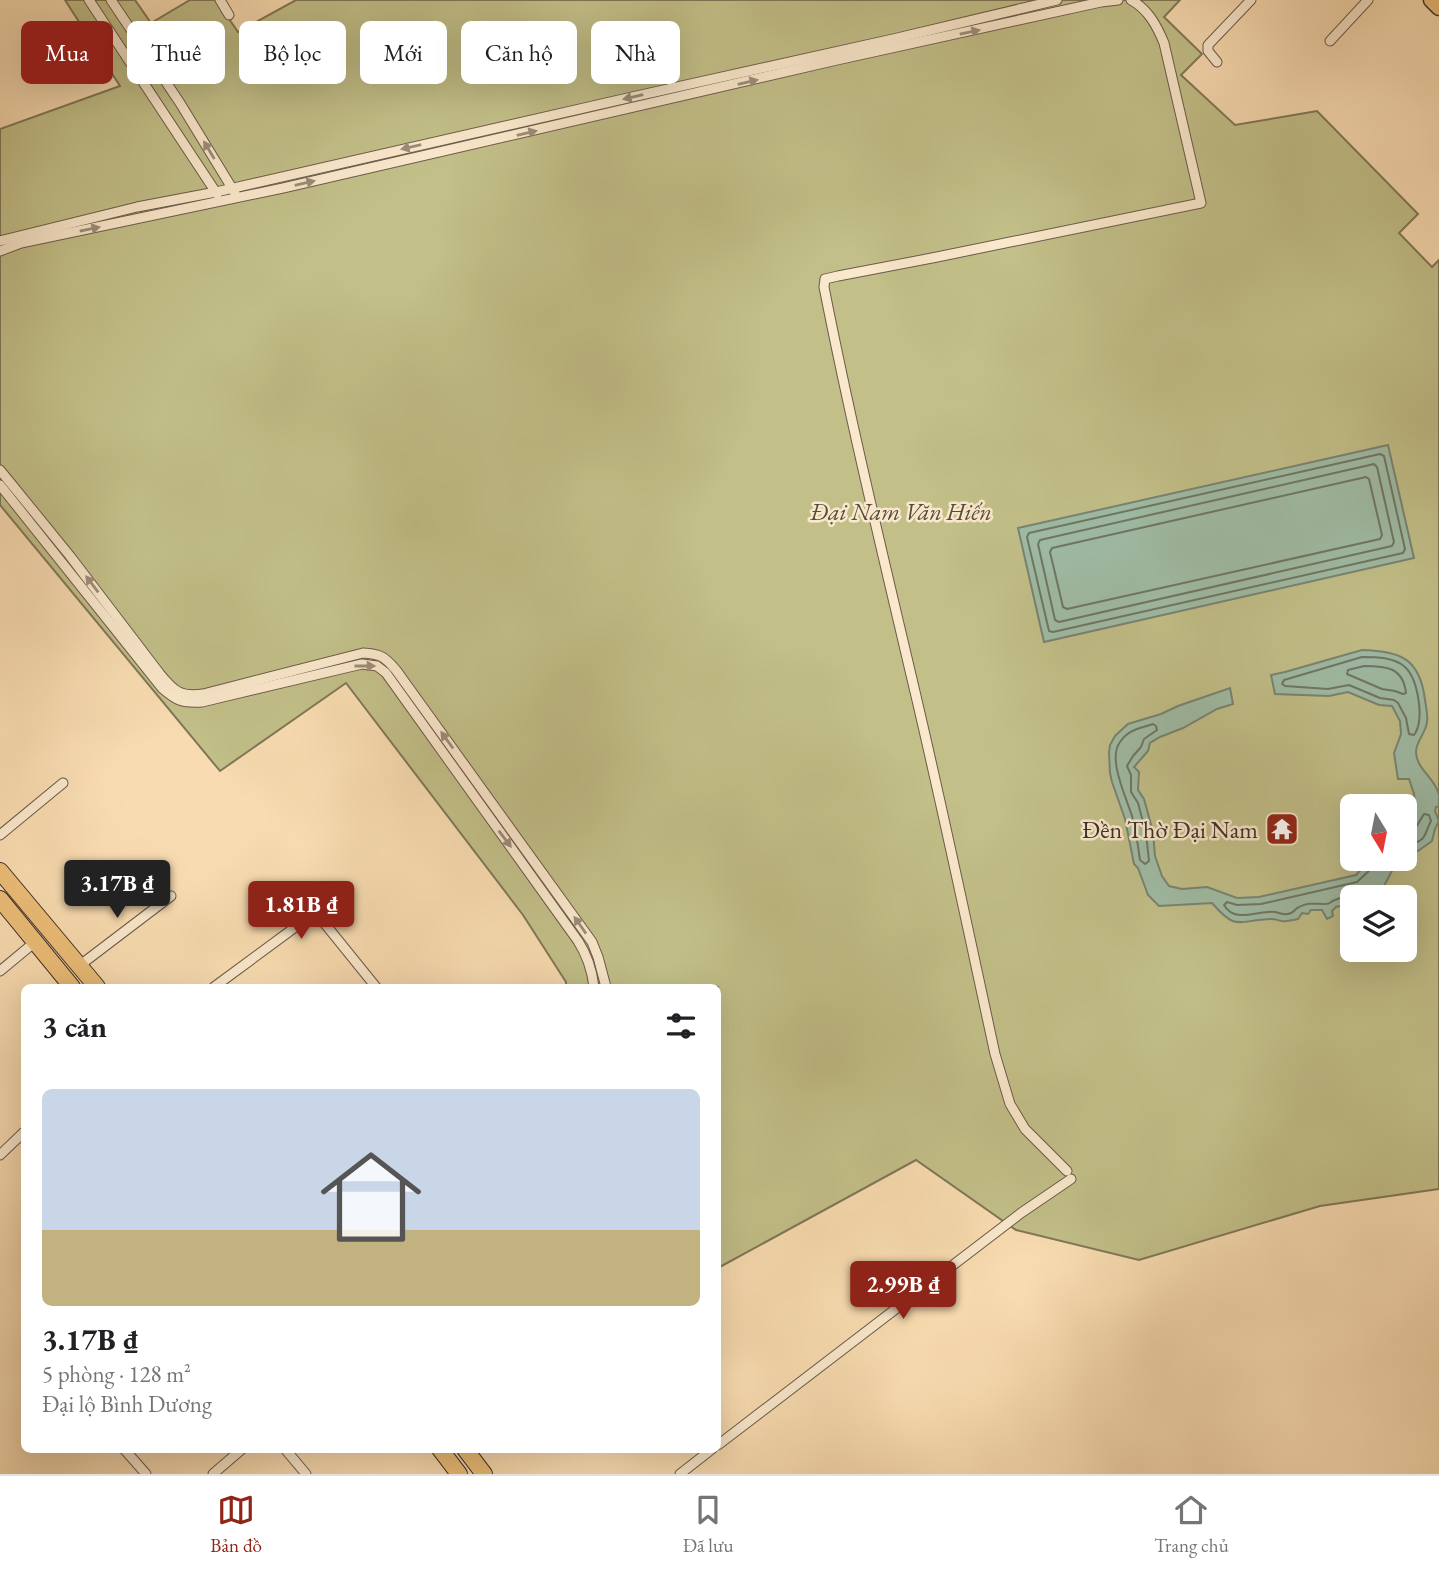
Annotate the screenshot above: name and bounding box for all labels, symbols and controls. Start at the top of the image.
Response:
chip: Mua [21,21,113,84]
chip: Thuê [127,21,225,84]
chip: Bộ lọc [239,21,346,84]
chip: Mới [360,21,447,84]
chip: Căn hộ [461,21,577,84]
chip: Nhà [591,21,680,84]
one-way arrow [959,26,981,37]
one-way arrow [737,76,759,87]
one-way arrow [622,91,644,102]
one-way arrow [516,127,538,138]
one-way arrow [202,141,215,160]
one-way arrow [400,141,422,152]
one-way arrow [294,177,316,188]
one-way arrow [79,224,101,235]
park label: Đại Nam Văn Hiến [809,496,992,527]
one-way arrow [85,575,99,593]
one-way arrow [354,660,376,672]
one-way arrow [440,731,454,749]
north arrow [1340,794,1418,872]
map controls [1340,794,1417,962]
temple icon: Đền Thờ Đại Nam [1263,810,1301,848]
place label: Đền Thờ Đại Nam [1082,814,1258,845]
one-way arrow [498,830,512,848]
pin: 3.17B ₫ [52,860,182,920]
text: 3.17B ₫ [80,868,154,898]
pin: 1.81B ₫ [236,881,366,941]
button: layers [1340,885,1417,962]
text: 1.81B ₫ [264,889,338,919]
one-way arrow [573,916,587,934]
text: 3 căn [42,1007,107,1046]
icon: filters [662,1007,700,1045]
icon: home [308,1134,434,1260]
pin: 2.99B ₫ [838,1262,968,1321]
text: 2.99B ₫ [866,1269,940,1299]
text: 3.17B ₫ [42,1320,138,1359]
text: 5 phòng · 128 m² [42,1359,191,1389]
text: Đại lộ Bình Dương [42,1389,212,1419]
tab: Bản đồ [210,1491,262,1558]
tab: Đã lưu [683,1491,734,1558]
tab: Trang chủ [1154,1491,1229,1558]

